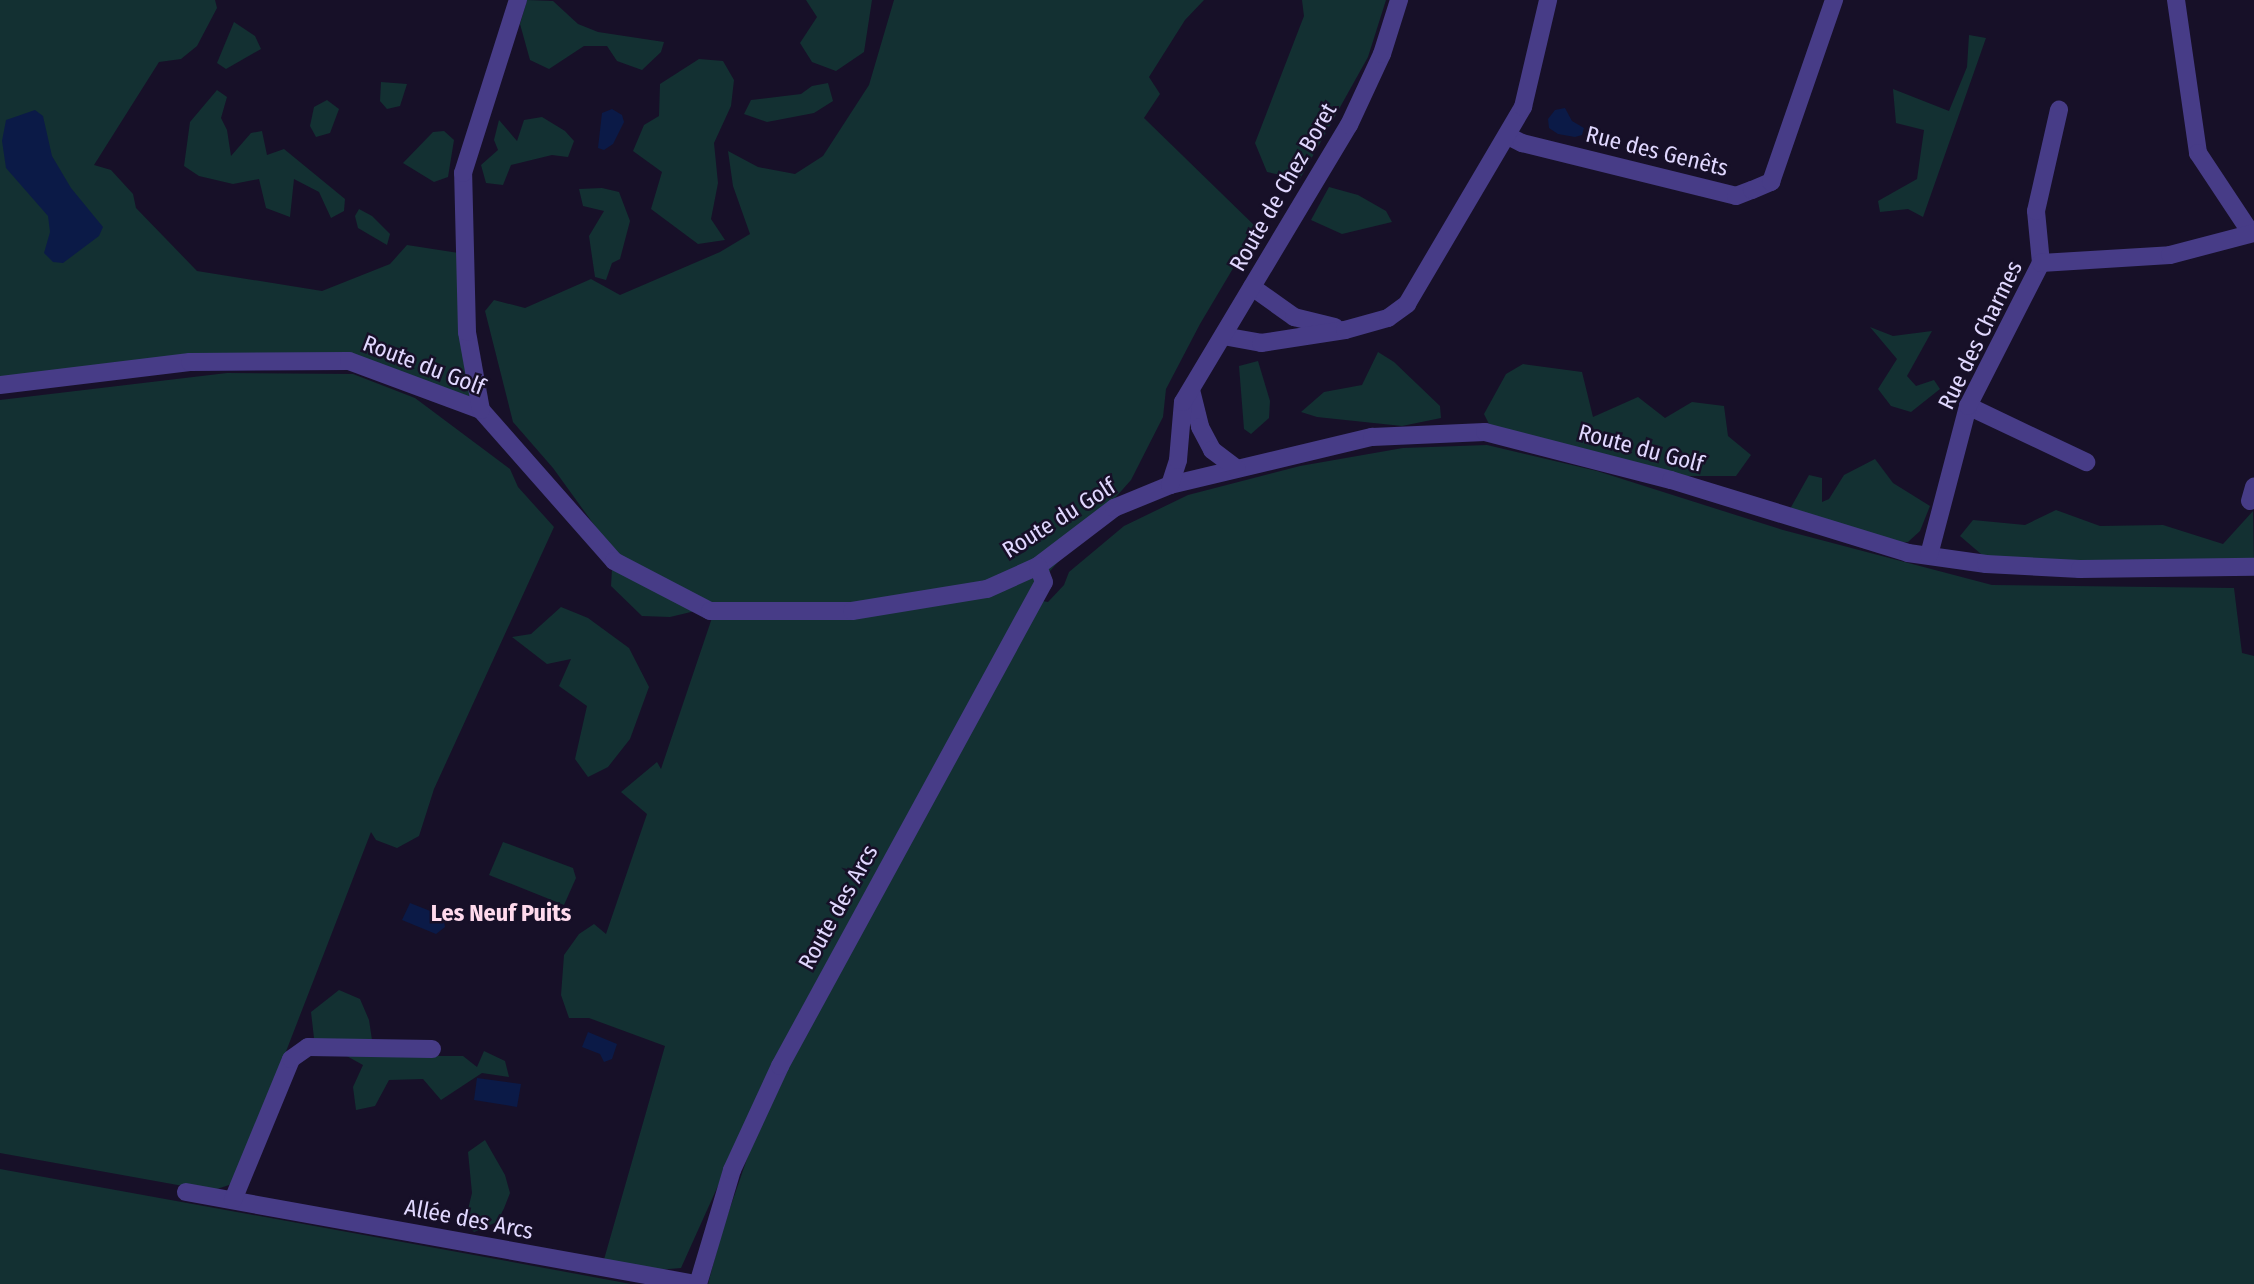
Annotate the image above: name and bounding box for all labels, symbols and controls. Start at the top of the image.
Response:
street label: Route de Chez Boret [1224,98,1342,276]
street label: Rue des Genêts [1583,120,1731,182]
street label: Rue des Charmes [1932,256,2028,414]
street label: Route du Golf [359,329,489,401]
street label: Route du Golf [1575,418,1707,478]
street label: Route du Golf [997,472,1121,564]
street label: Route des Arcs [792,840,884,974]
district label: Les Neuf Puits [431,900,571,928]
street label: Allée des Arcs [402,1193,536,1245]

